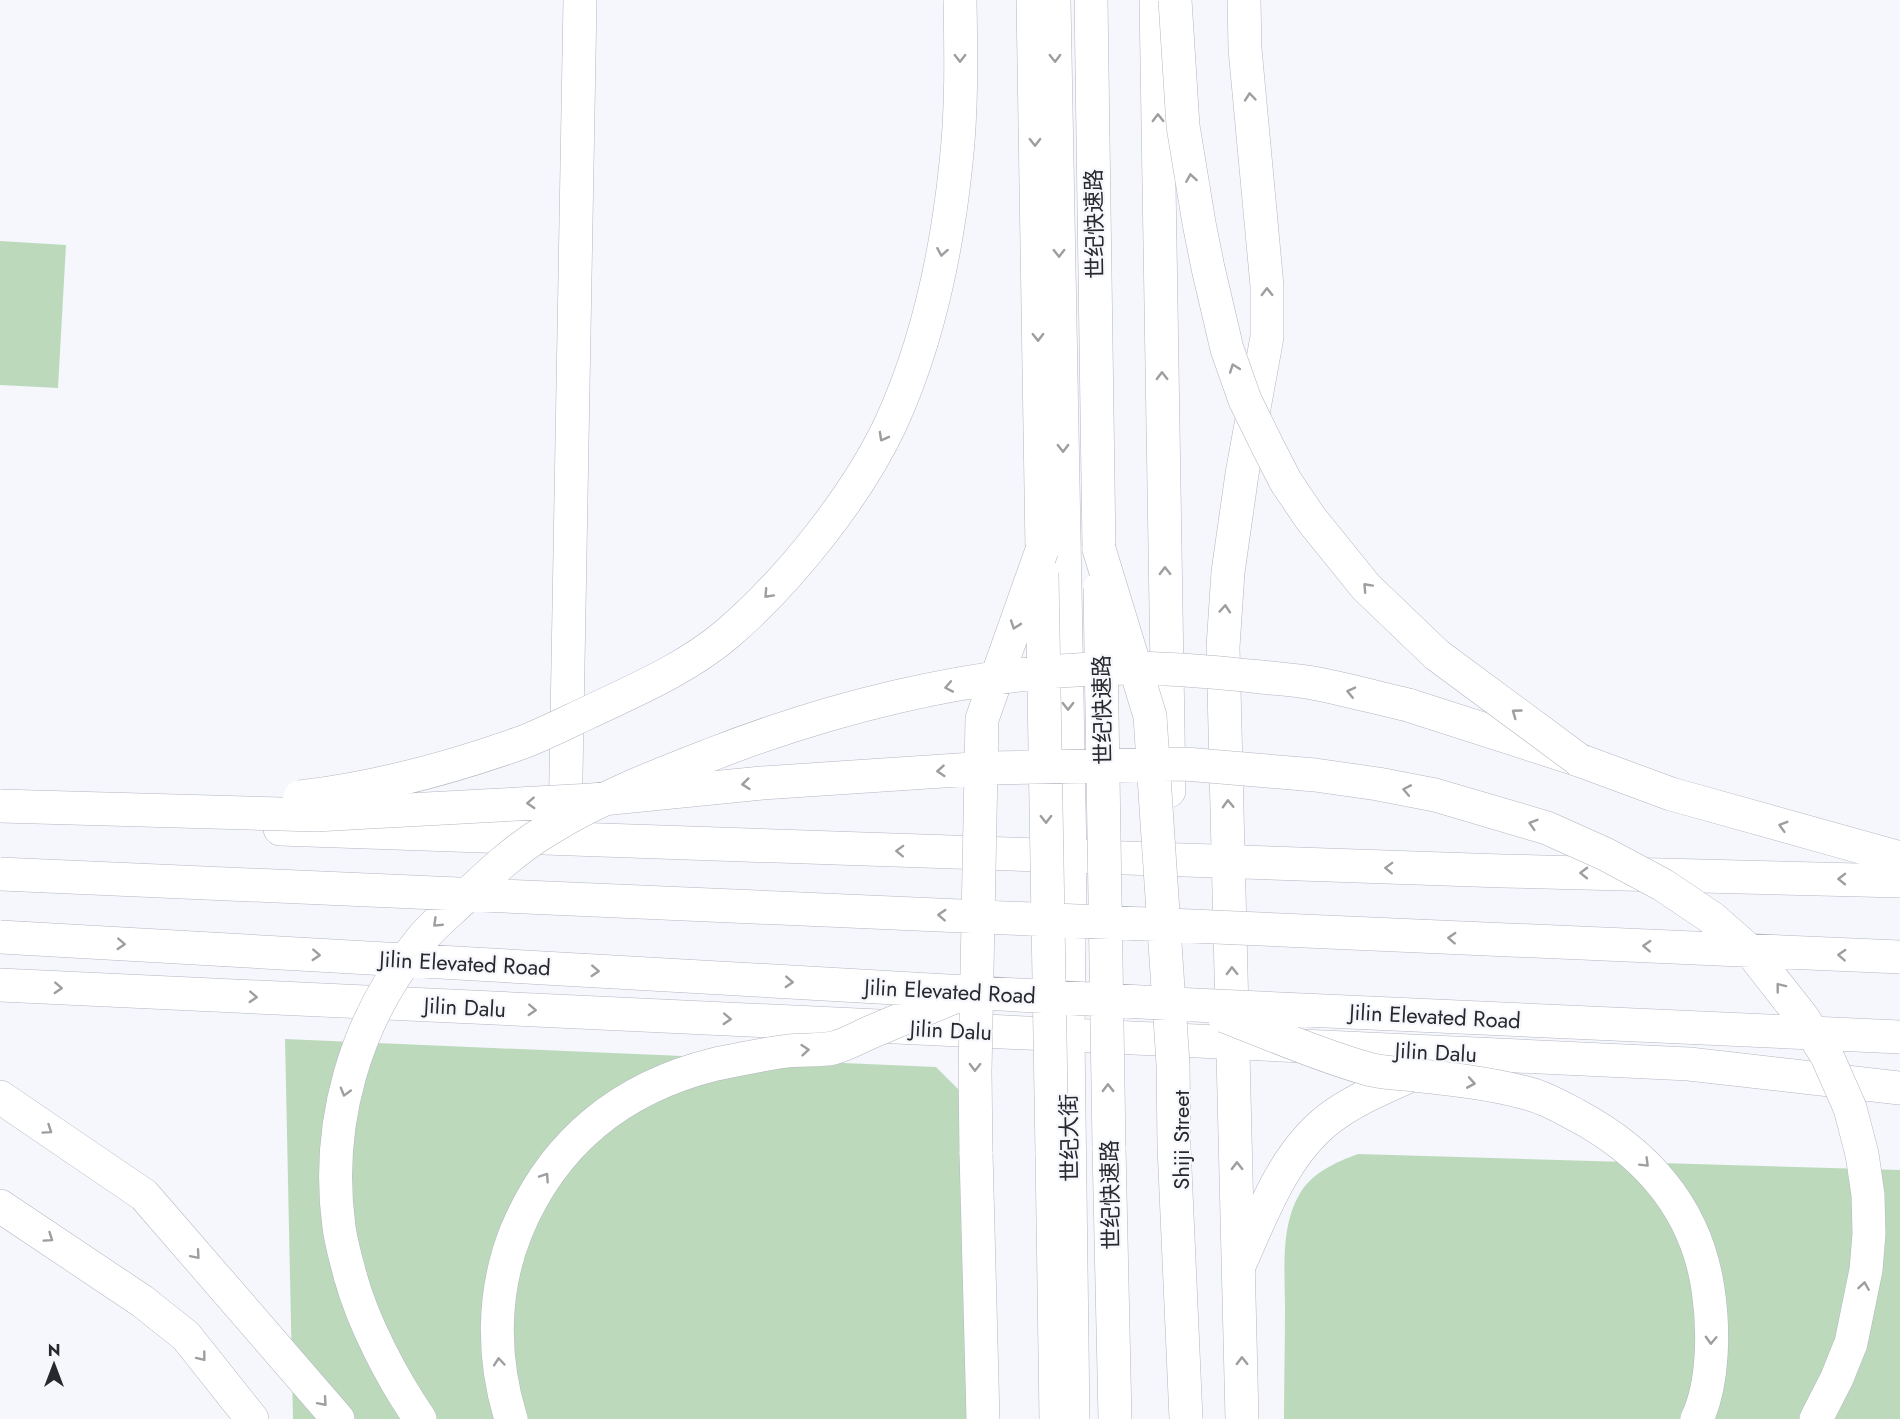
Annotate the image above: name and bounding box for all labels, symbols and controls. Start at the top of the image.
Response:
one-way arrow [954,54,966,63]
one-way arrow [1049,54,1061,63]
one-way arrow [1244,93,1257,102]
one-way arrow [1151,114,1164,123]
one-way arrow [1029,138,1041,147]
street label: 世纪快速路 [1077,169,1111,279]
one-way arrow [1185,174,1198,184]
one-way arrow [937,248,949,257]
one-way arrow [1053,249,1065,258]
one-way arrow [1261,287,1273,296]
one-way arrow [1032,333,1044,342]
one-way arrow [1229,364,1241,375]
one-way arrow [1156,372,1168,381]
one-way arrow [879,431,890,441]
one-way arrow [1056,444,1069,453]
one-way arrow [1159,567,1172,576]
one-way arrow [1363,584,1374,594]
one-way arrow [765,587,776,598]
one-way arrow [1219,605,1232,614]
one-way arrow [1010,620,1023,630]
street label: 世纪快速路 [1085,655,1119,765]
one-way arrow [944,680,954,693]
one-way arrow [1346,686,1356,699]
one-way arrow [1061,702,1074,711]
one-way arrow [1511,709,1522,720]
one-way arrow [936,764,945,777]
one-way arrow [742,777,751,790]
one-way arrow [1402,784,1412,796]
one-way arrow [527,797,536,810]
one-way arrow [1221,799,1234,808]
one-way arrow [1040,814,1052,823]
one-way arrow [1528,819,1539,831]
one-way arrow [1778,821,1789,833]
one-way arrow [895,845,904,858]
one-way arrow [1384,861,1393,874]
one-way arrow [1579,867,1588,880]
one-way arrow [1837,873,1846,886]
one-way arrow [938,909,947,922]
one-way arrow [434,916,444,927]
one-way arrow [1447,931,1456,944]
one-way arrow [117,937,126,950]
one-way arrow [1642,940,1651,953]
street label: Jilin Elevated Road [376,942,552,983]
one-way arrow [312,948,321,961]
one-way arrow [1837,948,1846,961]
one-way arrow [590,964,599,977]
one-way arrow [1226,966,1238,975]
street label: Jilin Elevated Road [861,970,1037,1011]
one-way arrow [785,975,794,988]
one-way arrow [54,982,63,995]
one-way arrow [1776,983,1787,994]
street label: Jilin Dalu [420,989,507,1025]
one-way arrow [249,991,258,1004]
street label: Jilin Elevated Road [1346,995,1522,1036]
one-way arrow [527,1004,536,1017]
street label: Jilin Dalu [906,1012,993,1048]
one-way arrow [722,1013,731,1026]
street label: Jilin Dalu [1391,1034,1478,1070]
one-way arrow [800,1044,810,1057]
one-way arrow [969,1062,981,1071]
one-way arrow [1466,1076,1476,1089]
one-way arrow [1102,1084,1114,1093]
one-way arrow [340,1086,352,1097]
street label: Shiji Street [1165,1089,1197,1190]
street label: 世纪大街 [1052,1094,1086,1182]
one-way arrow [42,1122,53,1133]
street label: 世纪快速路 [1093,1140,1127,1250]
one-way arrow [1637,1156,1648,1167]
one-way arrow [1231,1161,1243,1170]
one-way arrow [538,1173,549,1184]
one-way arrow [42,1231,53,1242]
one-way arrow [189,1248,200,1259]
one-way arrow [1857,1282,1869,1291]
north arrow [24,1335,84,1395]
one-way arrow [1705,1336,1718,1345]
text: N [48,1339,60,1362]
one-way arrow [195,1350,206,1361]
one-way arrow [1235,1356,1248,1365]
one-way arrow [492,1358,505,1367]
one-way arrow [316,1395,327,1406]

